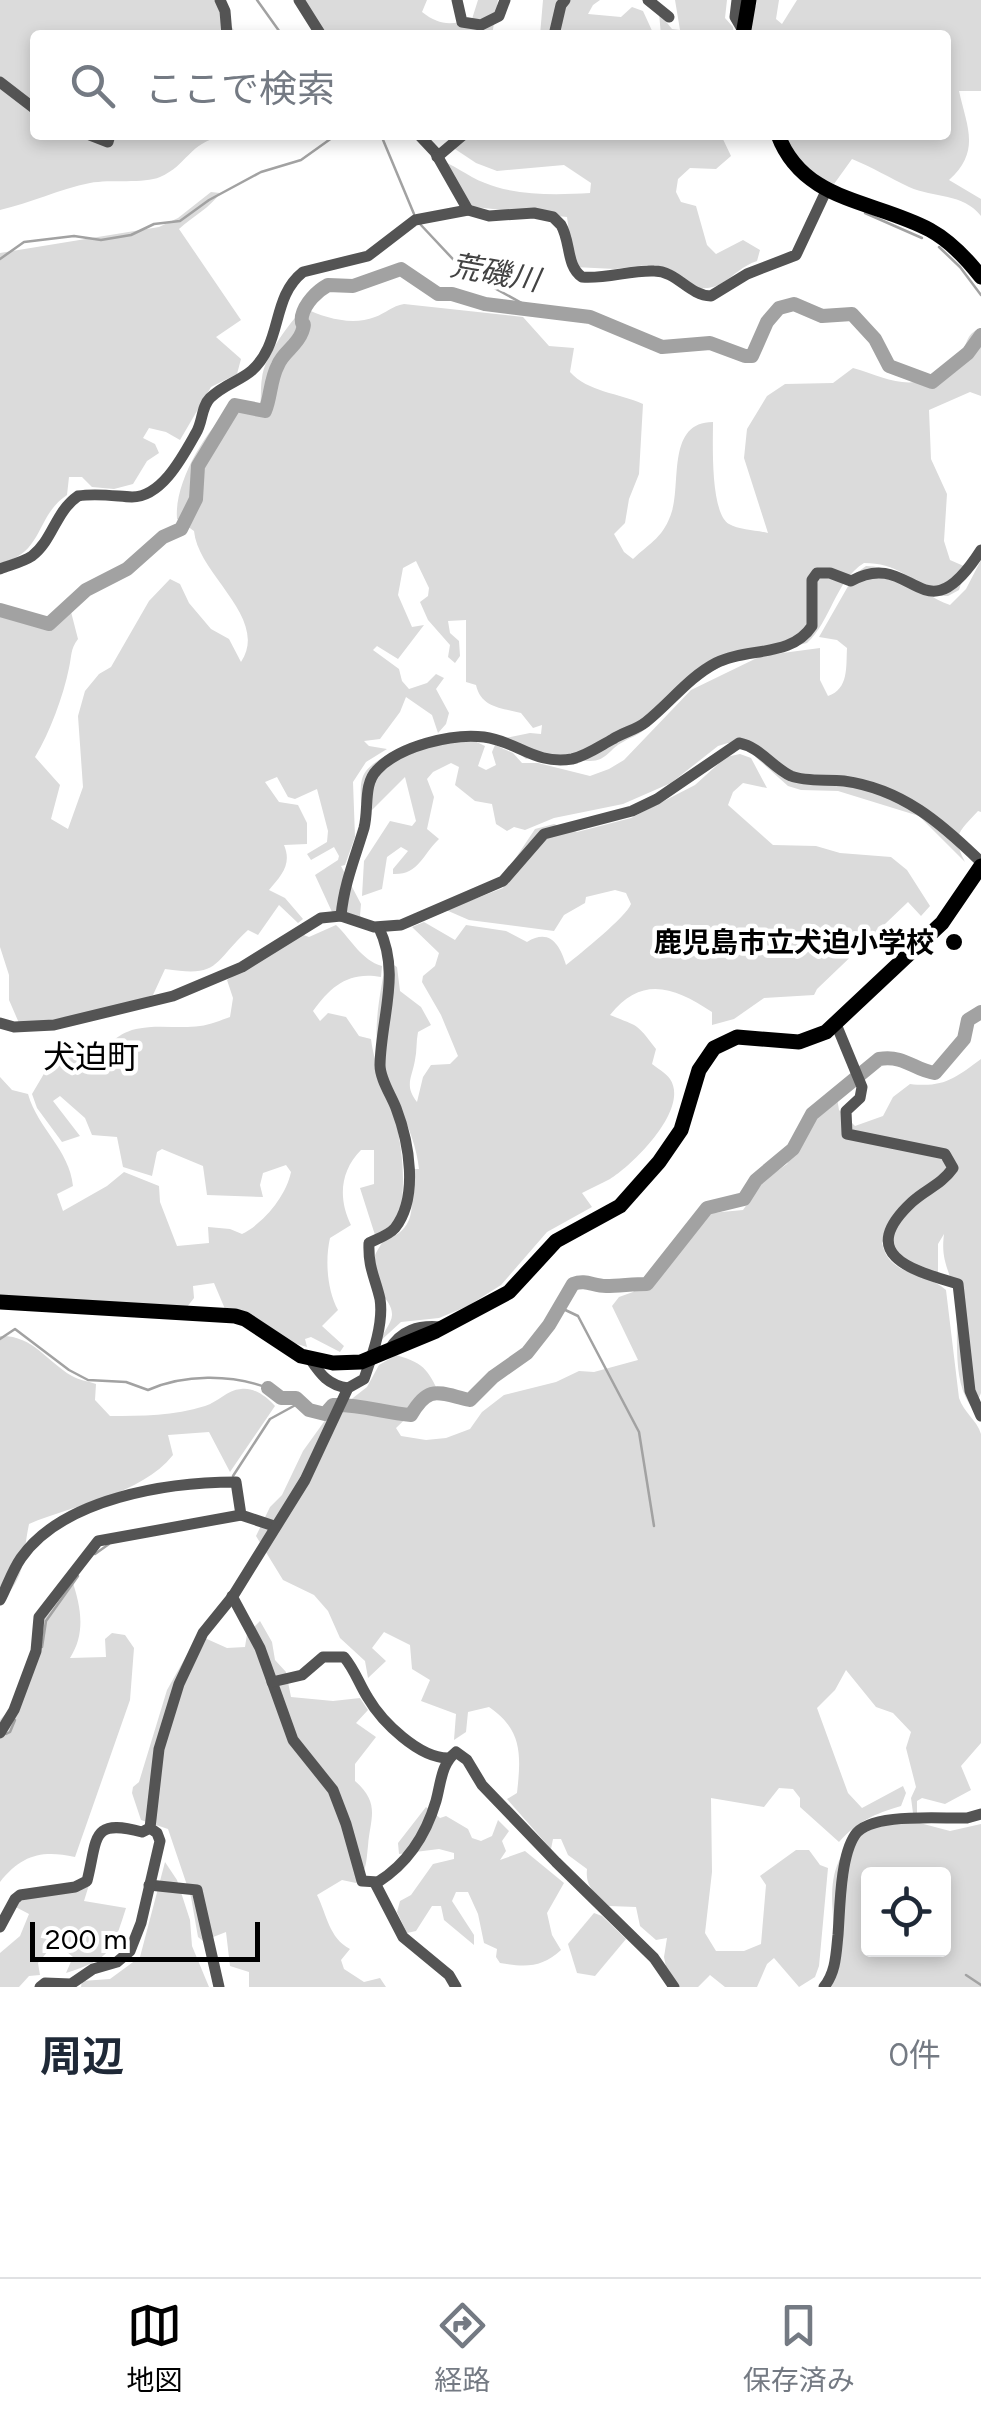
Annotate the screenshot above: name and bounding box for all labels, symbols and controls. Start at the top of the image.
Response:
search box [30,30,951,140]
icon: search [65,58,120,113]
text: ここで検索 [145,66,335,112]
water label: 荒磯川 [448,246,546,299]
place label: 鹿児島市立犬迫小学校 [654,925,934,959]
marker: 鹿児島市立犬迫小学校 [943,931,965,953]
district label: 犬迫町 [43,1038,139,1076]
map controls [861,1867,951,1957]
button: locate [861,1867,951,1957]
scale bar [30,1917,260,1962]
text: 200 m [45,1922,127,1956]
text: 周辺 [40,2031,124,2082]
text: 0件 [888,2036,941,2074]
tab: 地図 [126,2298,182,2398]
tab: 経路 [434,2298,491,2398]
tab: 保存済み [743,2298,855,2398]

